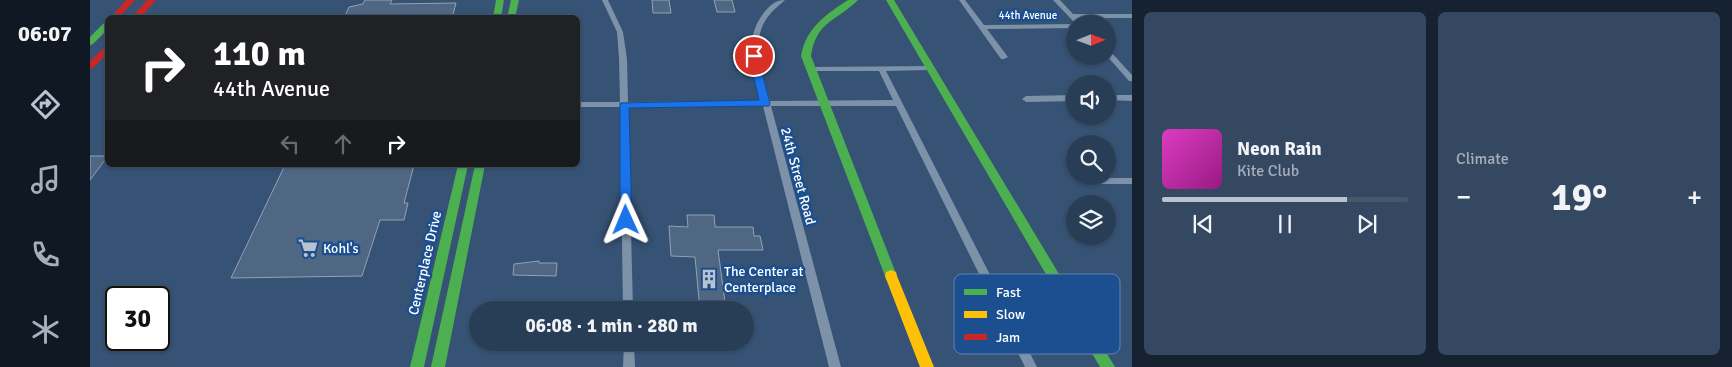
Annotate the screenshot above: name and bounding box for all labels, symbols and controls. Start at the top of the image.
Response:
street label: 44th Avenue [999,9,1057,22]
north arrow [1066,15,1116,65]
map controls [1066,15,1116,245]
text: 06:07 [18,20,72,47]
text: 110 m [213,32,306,75]
icon: right [130,35,195,100]
pin [733,35,775,77]
icon: arrive [740,42,768,70]
text: 44th Avenue [213,75,330,102]
button: sound [1066,75,1116,125]
icon: directions [28,87,63,122]
street label: 24th Street Road [777,125,819,227]
icon: left [276,130,304,158]
icon: ahead [329,130,357,158]
icon: right [382,130,410,158]
button: search [1066,135,1116,185]
text: Neon Rain [1237,137,1322,161]
text: Climate [1456,149,1509,169]
text: Kite Club [1237,161,1299,181]
icon: music [28,162,63,197]
text: 19° [1551,174,1607,221]
text: − [1456,180,1471,214]
text: + [1687,180,1702,214]
position arrow [599,193,651,245]
button: layers [1066,195,1116,245]
street label: Centerplace Drive [405,209,445,317]
icon: previous [1189,210,1217,238]
icon: pause [1271,210,1299,238]
icon: next [1353,210,1381,238]
icon: phone [28,237,63,272]
supermarket icon: Kohl's [297,237,319,259]
place label: Kohl's [323,240,359,257]
place label: The Center at Centerplace [724,263,804,296]
building icon: The Center at Centerplace [698,268,720,290]
legend [954,274,1120,354]
text: Fast [996,284,1021,301]
speed limit sign: 30 [105,286,170,351]
text: Slow [996,306,1025,323]
icon: climate [28,312,63,347]
text: 06:08 · 1 min · 280 m [525,314,698,338]
text: Jam [996,329,1020,346]

